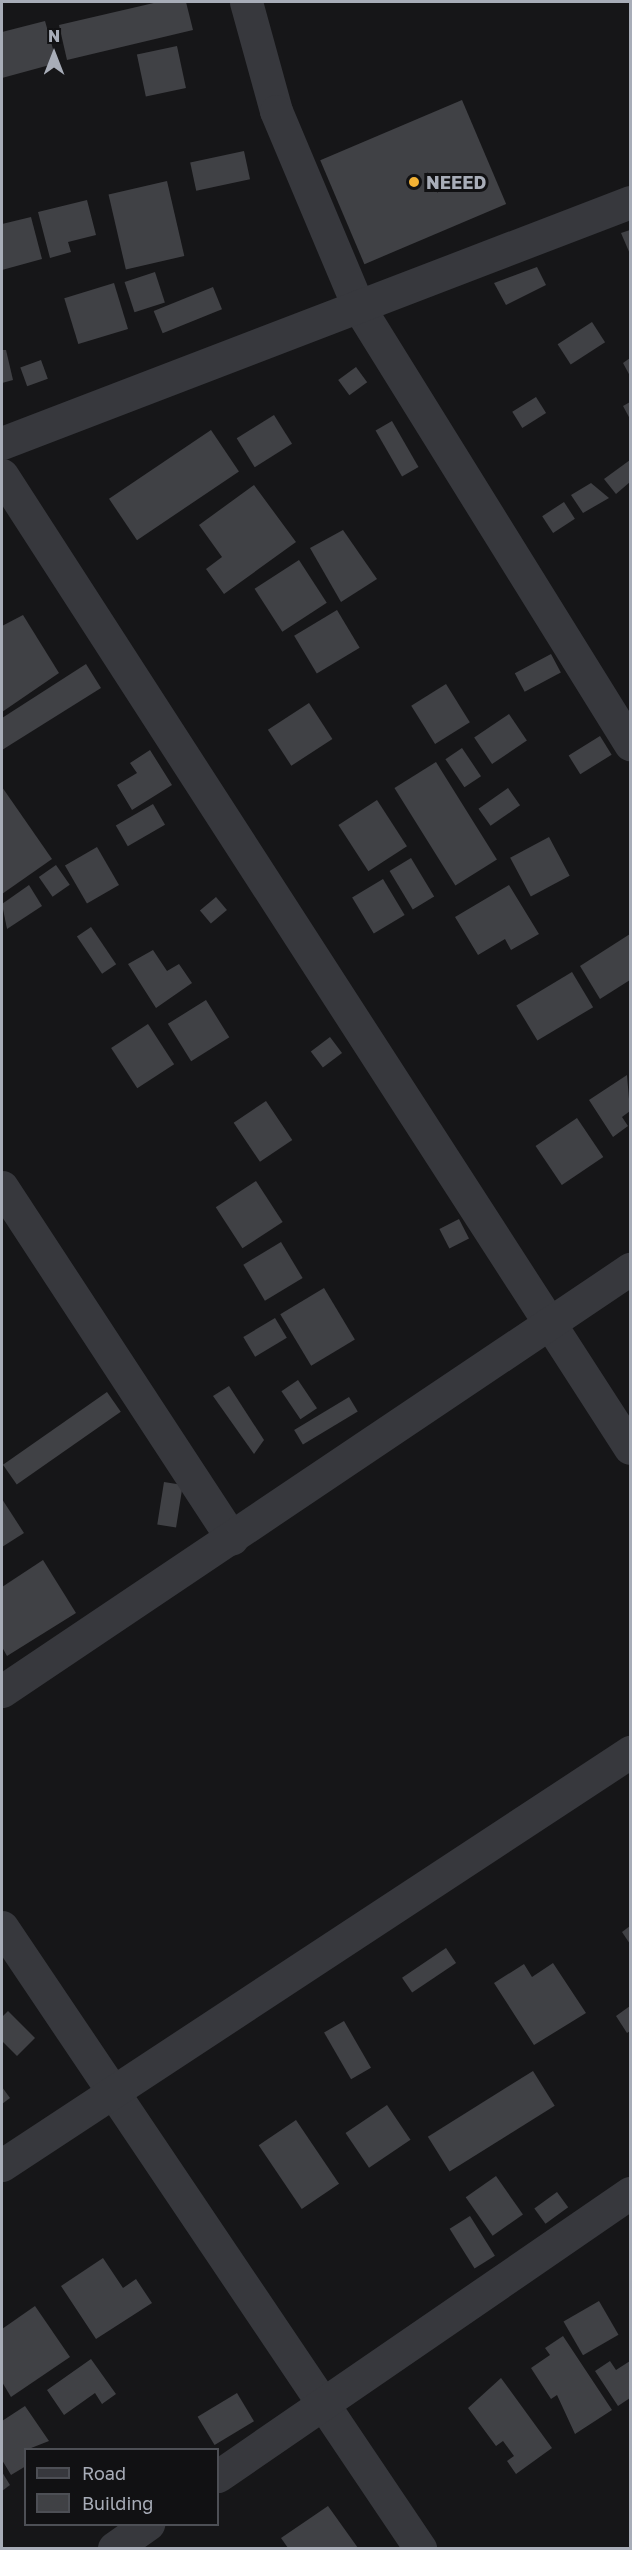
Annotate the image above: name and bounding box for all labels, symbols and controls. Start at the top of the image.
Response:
north arrow [24,24,84,84]
text: N [48,26,60,46]
place label: NEEED [426,171,486,193]
marker: NEEED [407,175,421,189]
legend [24,2448,219,2526]
text: Road [82,2462,126,2484]
text: Building [82,2492,153,2514]

